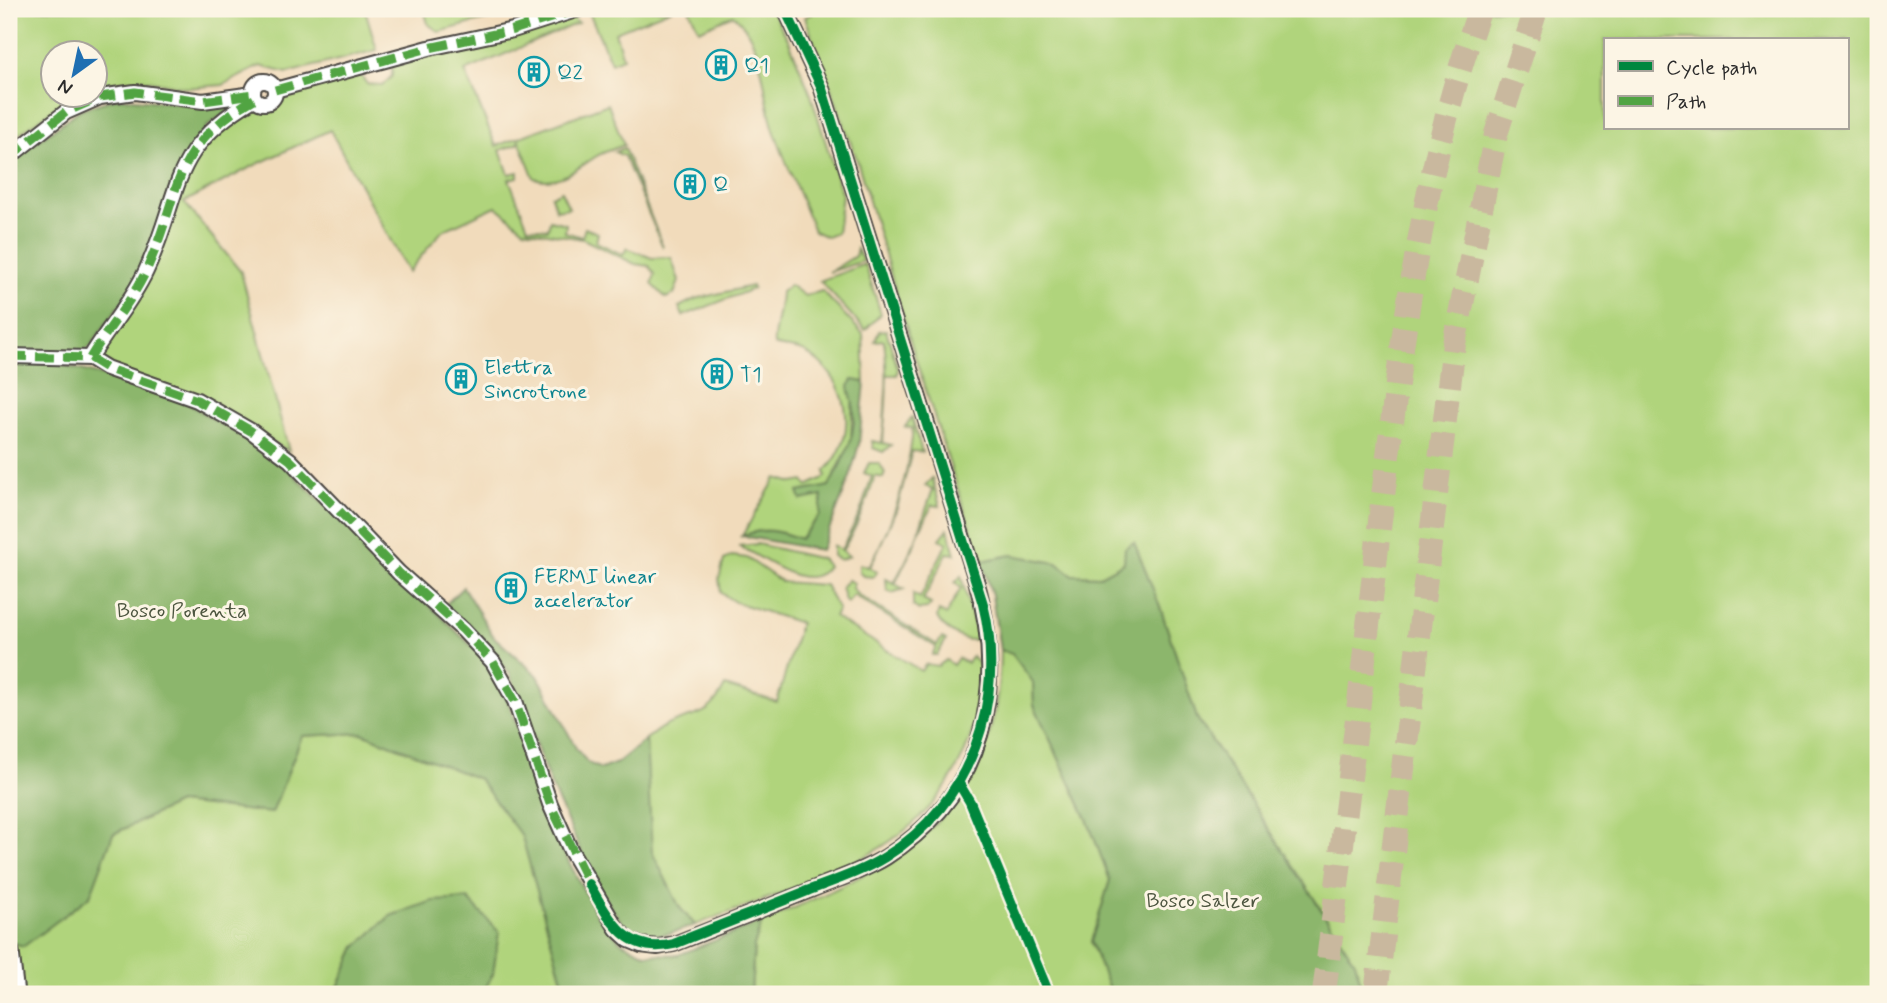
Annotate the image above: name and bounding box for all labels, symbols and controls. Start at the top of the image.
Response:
north arrow [38,38,108,108]
legend [1604,38,1848,130]
building icon: Q1 [704,48,738,82]
place label: Q1 [744,52,769,80]
text: Cycle path [1666,54,1757,82]
building icon: Q2 [517,55,551,89]
place label: Q2 [557,59,583,87]
text: N [53,73,78,101]
text: Path [1666,88,1706,116]
building icon: Q [673,167,707,201]
place label: Q [713,171,729,199]
place label: Elettra Sincrotrone [484,354,587,406]
building icon: T1 [700,357,734,391]
place label: T1 [740,361,762,389]
building icon: Elettra Sincrotrone [444,362,478,396]
place label: FERMI linear accelerator [534,563,657,615]
building icon: FERMI linear accelerator [494,571,528,605]
park label: Bosco Porenta [117,597,247,625]
park label: Bosco Salzer [1146,887,1260,915]

